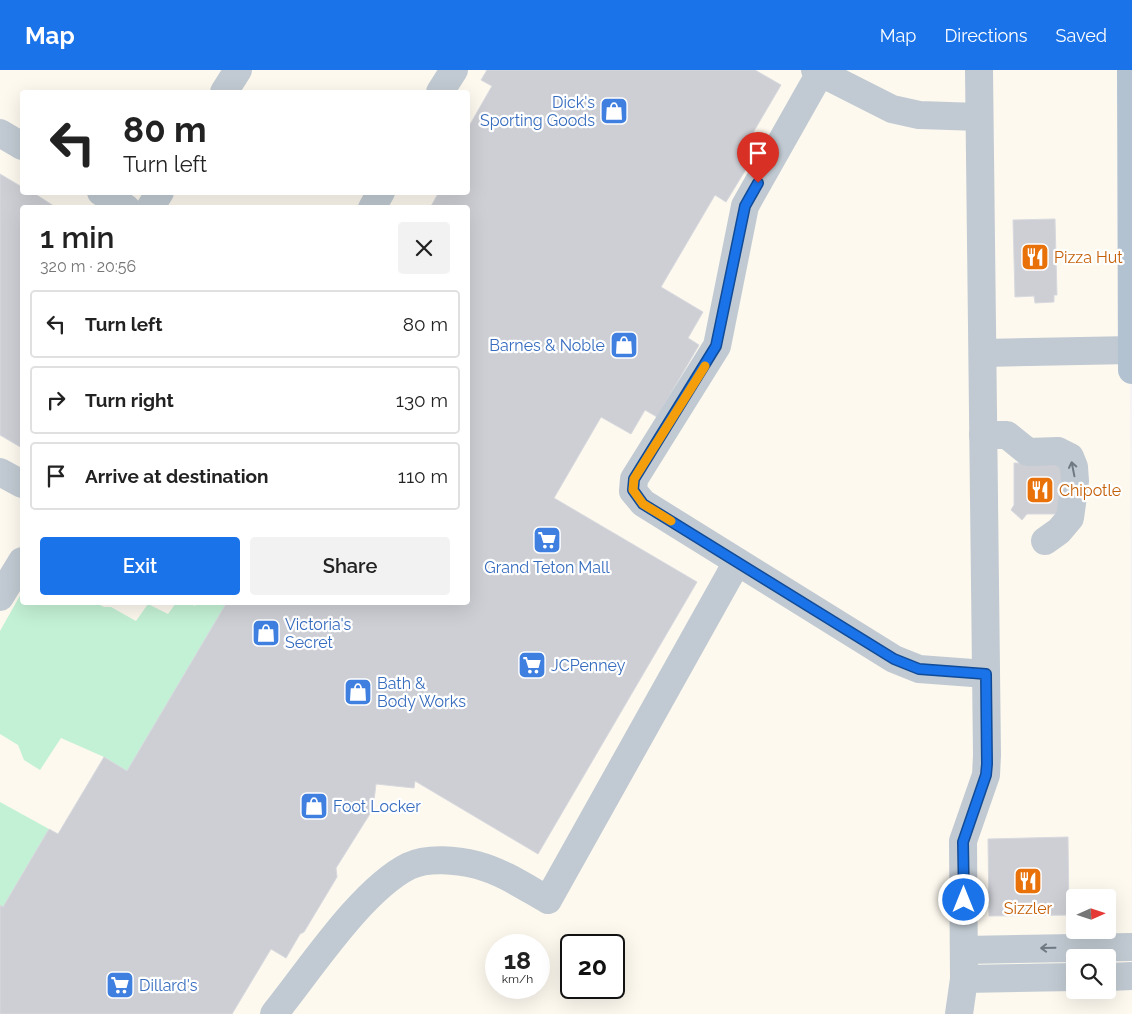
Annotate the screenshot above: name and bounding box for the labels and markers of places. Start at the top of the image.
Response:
place label: Dick's Sporting Goods [480,93,595,130]
shop icon: Dick's Sporting Goods [599,96,629,126]
pin [737,132,779,183]
restaurant icon: Pizza Hut [1020,242,1050,272]
place label: Pizza Hut [1054,248,1123,267]
shop icon: Barnes & Noble [609,330,639,360]
place label: Barnes & Noble [489,336,605,355]
restaurant icon: Chipotle [1025,475,1055,505]
place label: Chipotle [1059,481,1121,500]
supermarket icon: Grand Teton Mall [532,525,562,555]
place label: Grand Teton Mall [484,558,610,577]
place label: Victoria's Secret [285,615,351,652]
shop icon: Victoria's Secret [251,618,281,648]
supermarket icon: JCPenney [517,650,547,680]
place label: JCPenney [551,656,626,675]
place label: Bath & Body Works [377,674,466,711]
shop icon: Bath & Body Works [343,677,373,707]
shop icon: Foot Locker [299,791,329,821]
place label: Foot Locker [333,797,421,816]
restaurant icon: Sizzler [1013,866,1043,896]
place label: Sizzler [1004,899,1053,918]
supermarket icon: Dillard's [105,970,135,1000]
place label: Dillard's [139,976,198,995]

